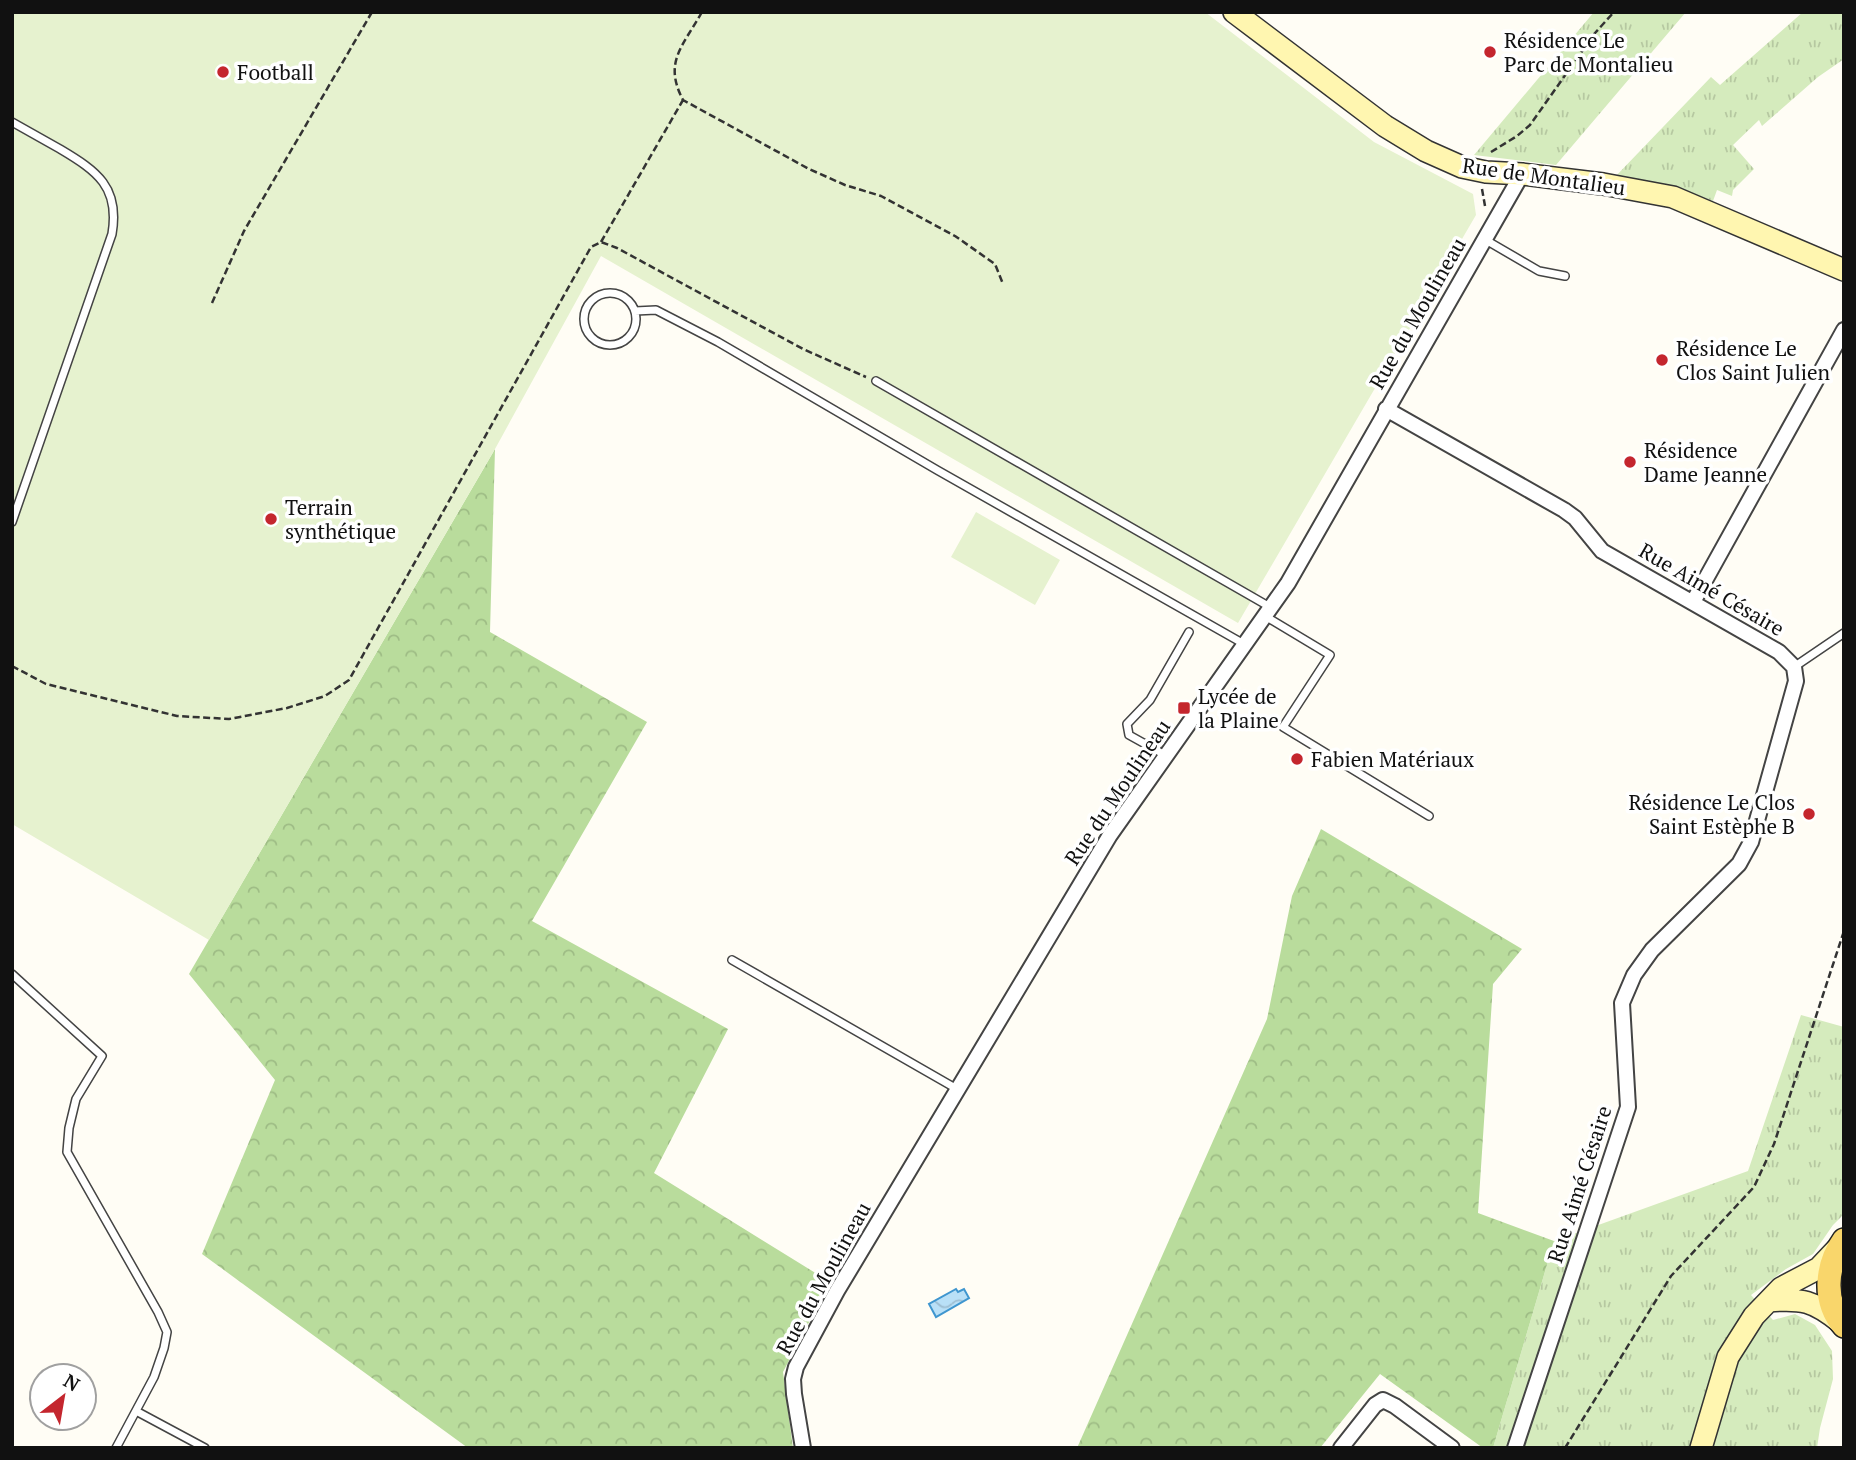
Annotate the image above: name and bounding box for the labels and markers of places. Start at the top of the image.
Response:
place label: Résidence Le Parc de Montalieu [1504,26,1673,78]
marker: Résidence Le Parc de Montalieu [1482,44,1498,60]
place label: Football [237,58,314,86]
marker: Football [215,64,231,80]
place label: Résidence Le Clos Saint Julien [1676,334,1831,386]
marker: Résidence Le Clos Saint Julien [1654,352,1670,368]
place label: Résidence Dame Jeanne [1644,436,1767,488]
marker: Résidence Dame Jeanne [1622,454,1638,470]
place label: Terrain synthétique [285,493,396,545]
marker: Terrain synthétique [263,511,279,527]
place label: Lycée de la Plaine [1198,682,1279,734]
marker: Lycée de la Plaine [1176,700,1192,716]
place label: Fabien Matériaux [1311,745,1474,773]
marker: Fabien Matériaux [1289,751,1305,767]
place label: Résidence Le Clos Saint Estèphe B [1629,788,1795,840]
marker: Résidence Le Clos Saint Estèphe B [1801,806,1817,822]

